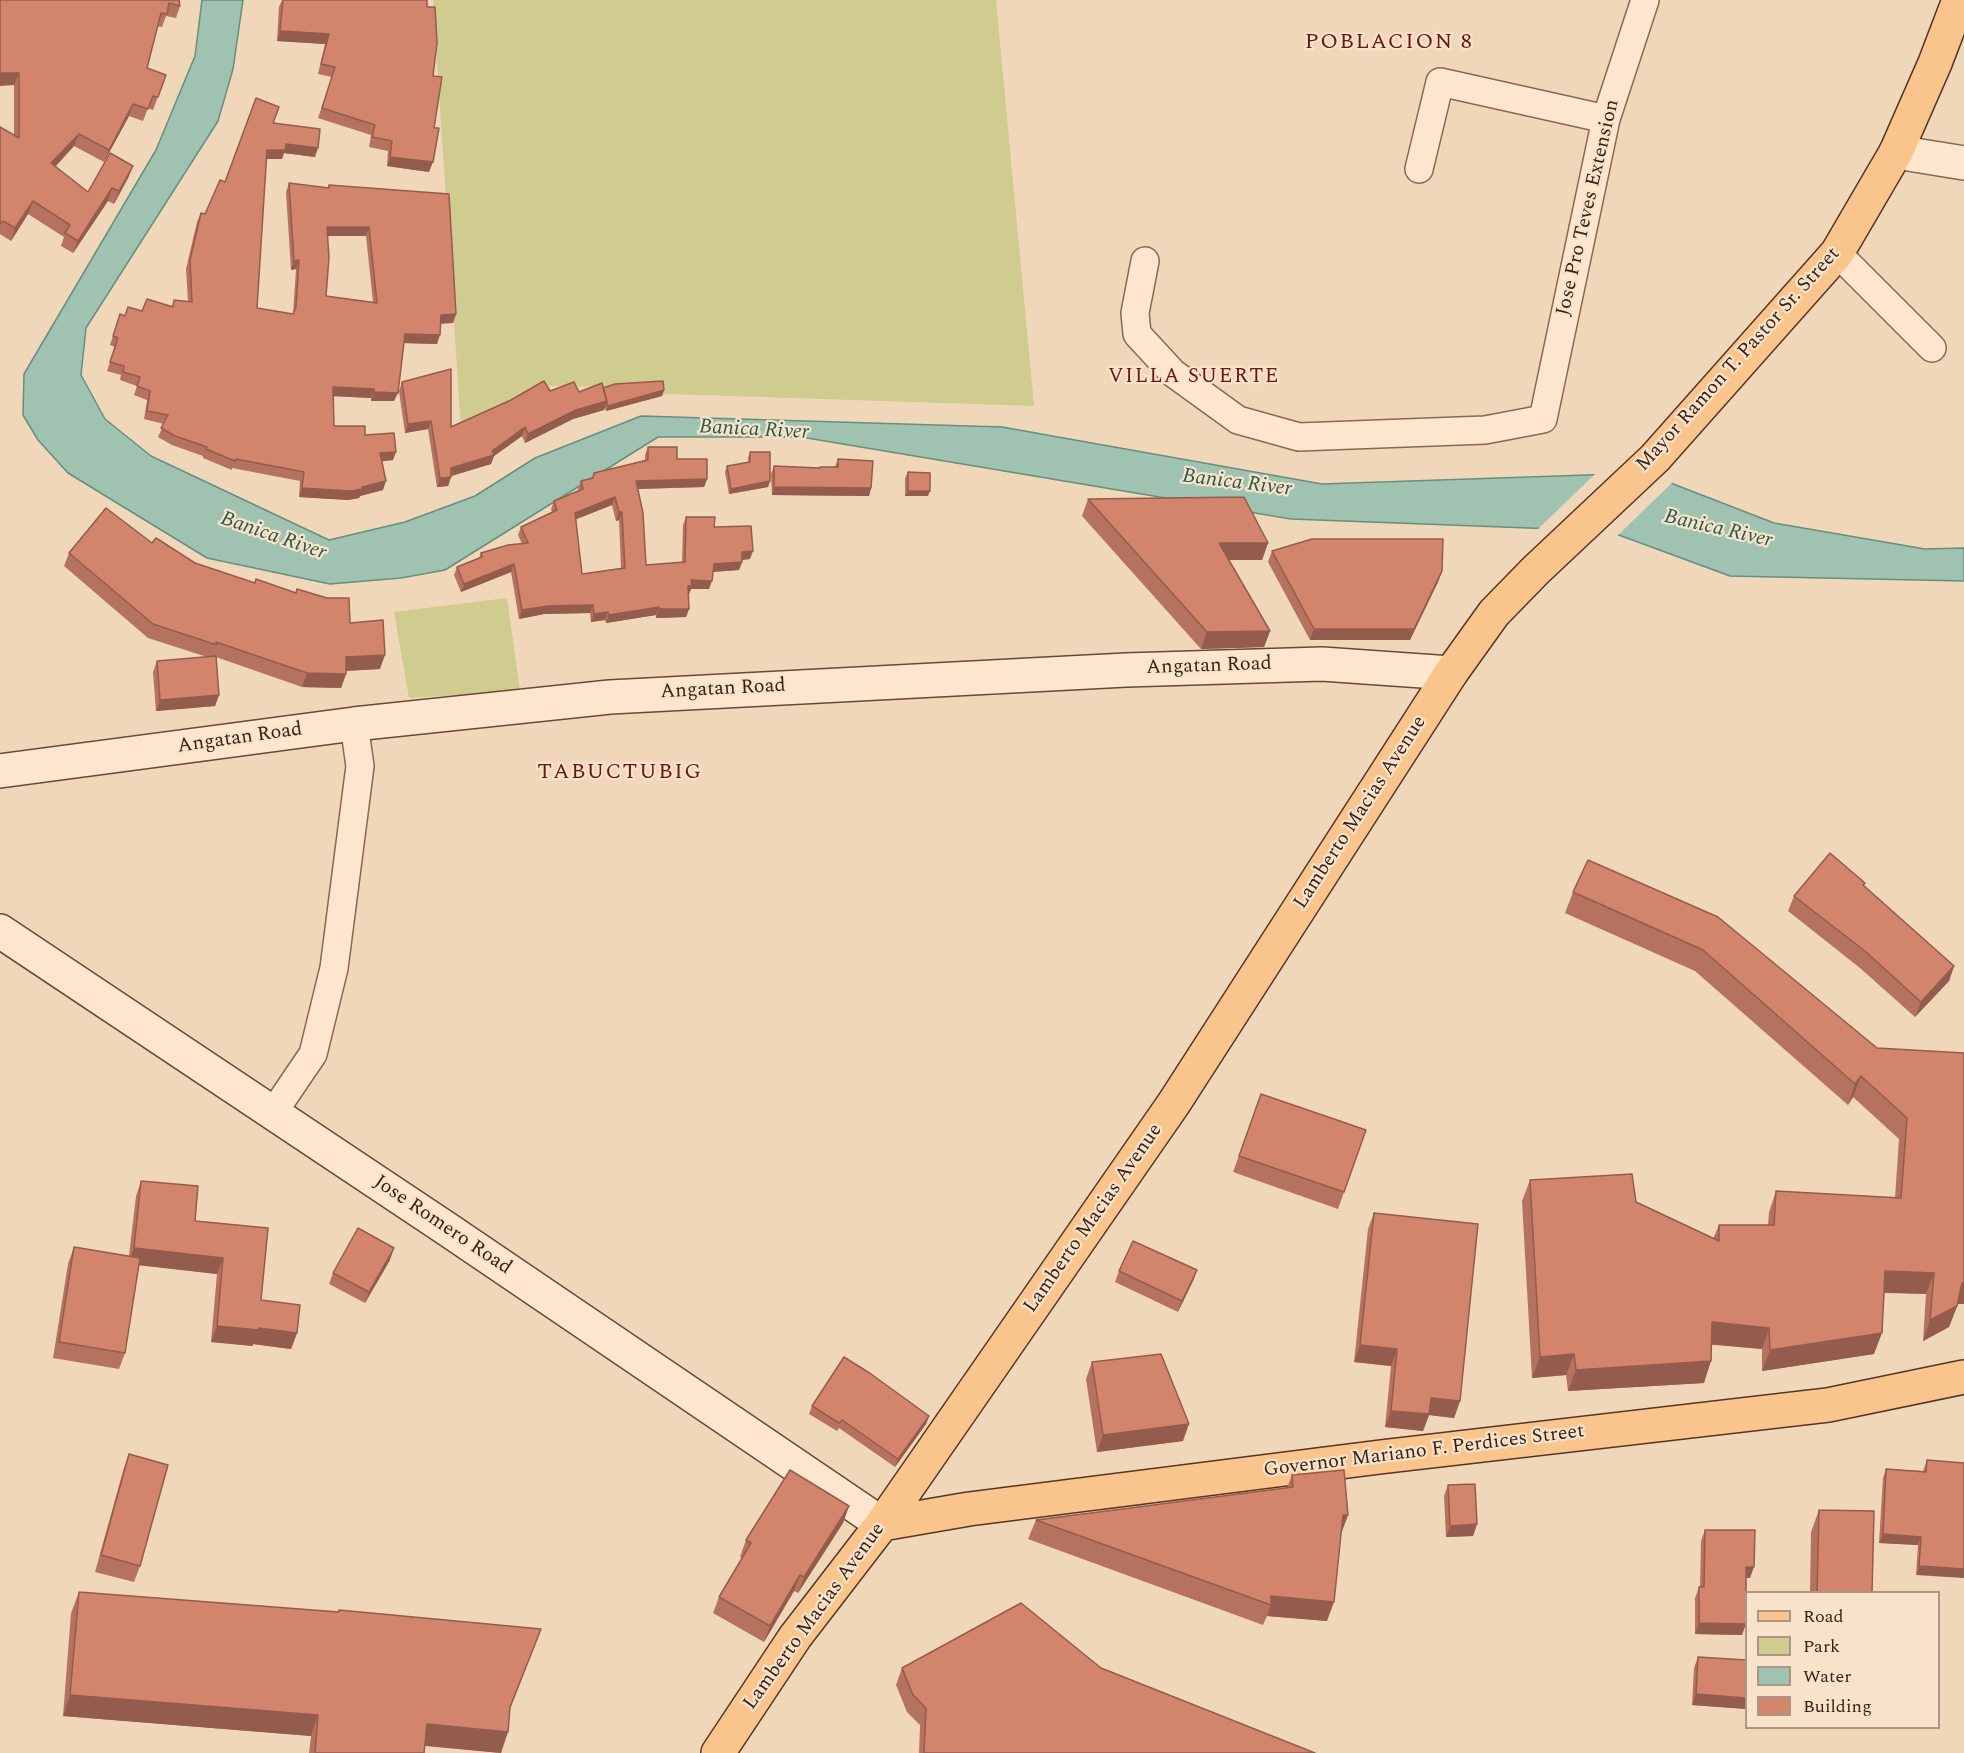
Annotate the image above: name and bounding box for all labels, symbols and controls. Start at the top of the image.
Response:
district label: POBLACION 8 [1305,31,1473,57]
street label: Jose Pro Teves Extension [1552,97,1626,319]
street label: Mayor Ramon T. Pastor Sr. Street [1632,243,1846,477]
district label: VILLA SUERTE [1108,365,1280,391]
water label: Banica River [698,416,810,446]
water label: Banica River [1181,465,1293,503]
water label: Banica River [1661,505,1775,555]
water label: Banica River [217,507,329,567]
street label: Angatan Road [1146,653,1272,681]
street label: Angatan Road [660,675,786,705]
street label: Lamberto Macias Avenue [1290,712,1432,914]
street label: Angatan Road [176,718,304,760]
district label: TABUCTUBIG [537,761,703,787]
street label: Lamberto Macias Avenue [1020,1120,1168,1318]
street label: Jose Romero Road [368,1171,516,1281]
street label: Governor Mariano F. Perdices Street [1262,1420,1586,1484]
street label: Lamberto Macias Avenue [739,1519,891,1715]
legend [1745,1591,1940,1729]
text: Road [1803,1603,1844,1630]
text: Park [1803,1633,1840,1660]
text: Water [1803,1663,1851,1690]
text: Building [1803,1693,1872,1720]

